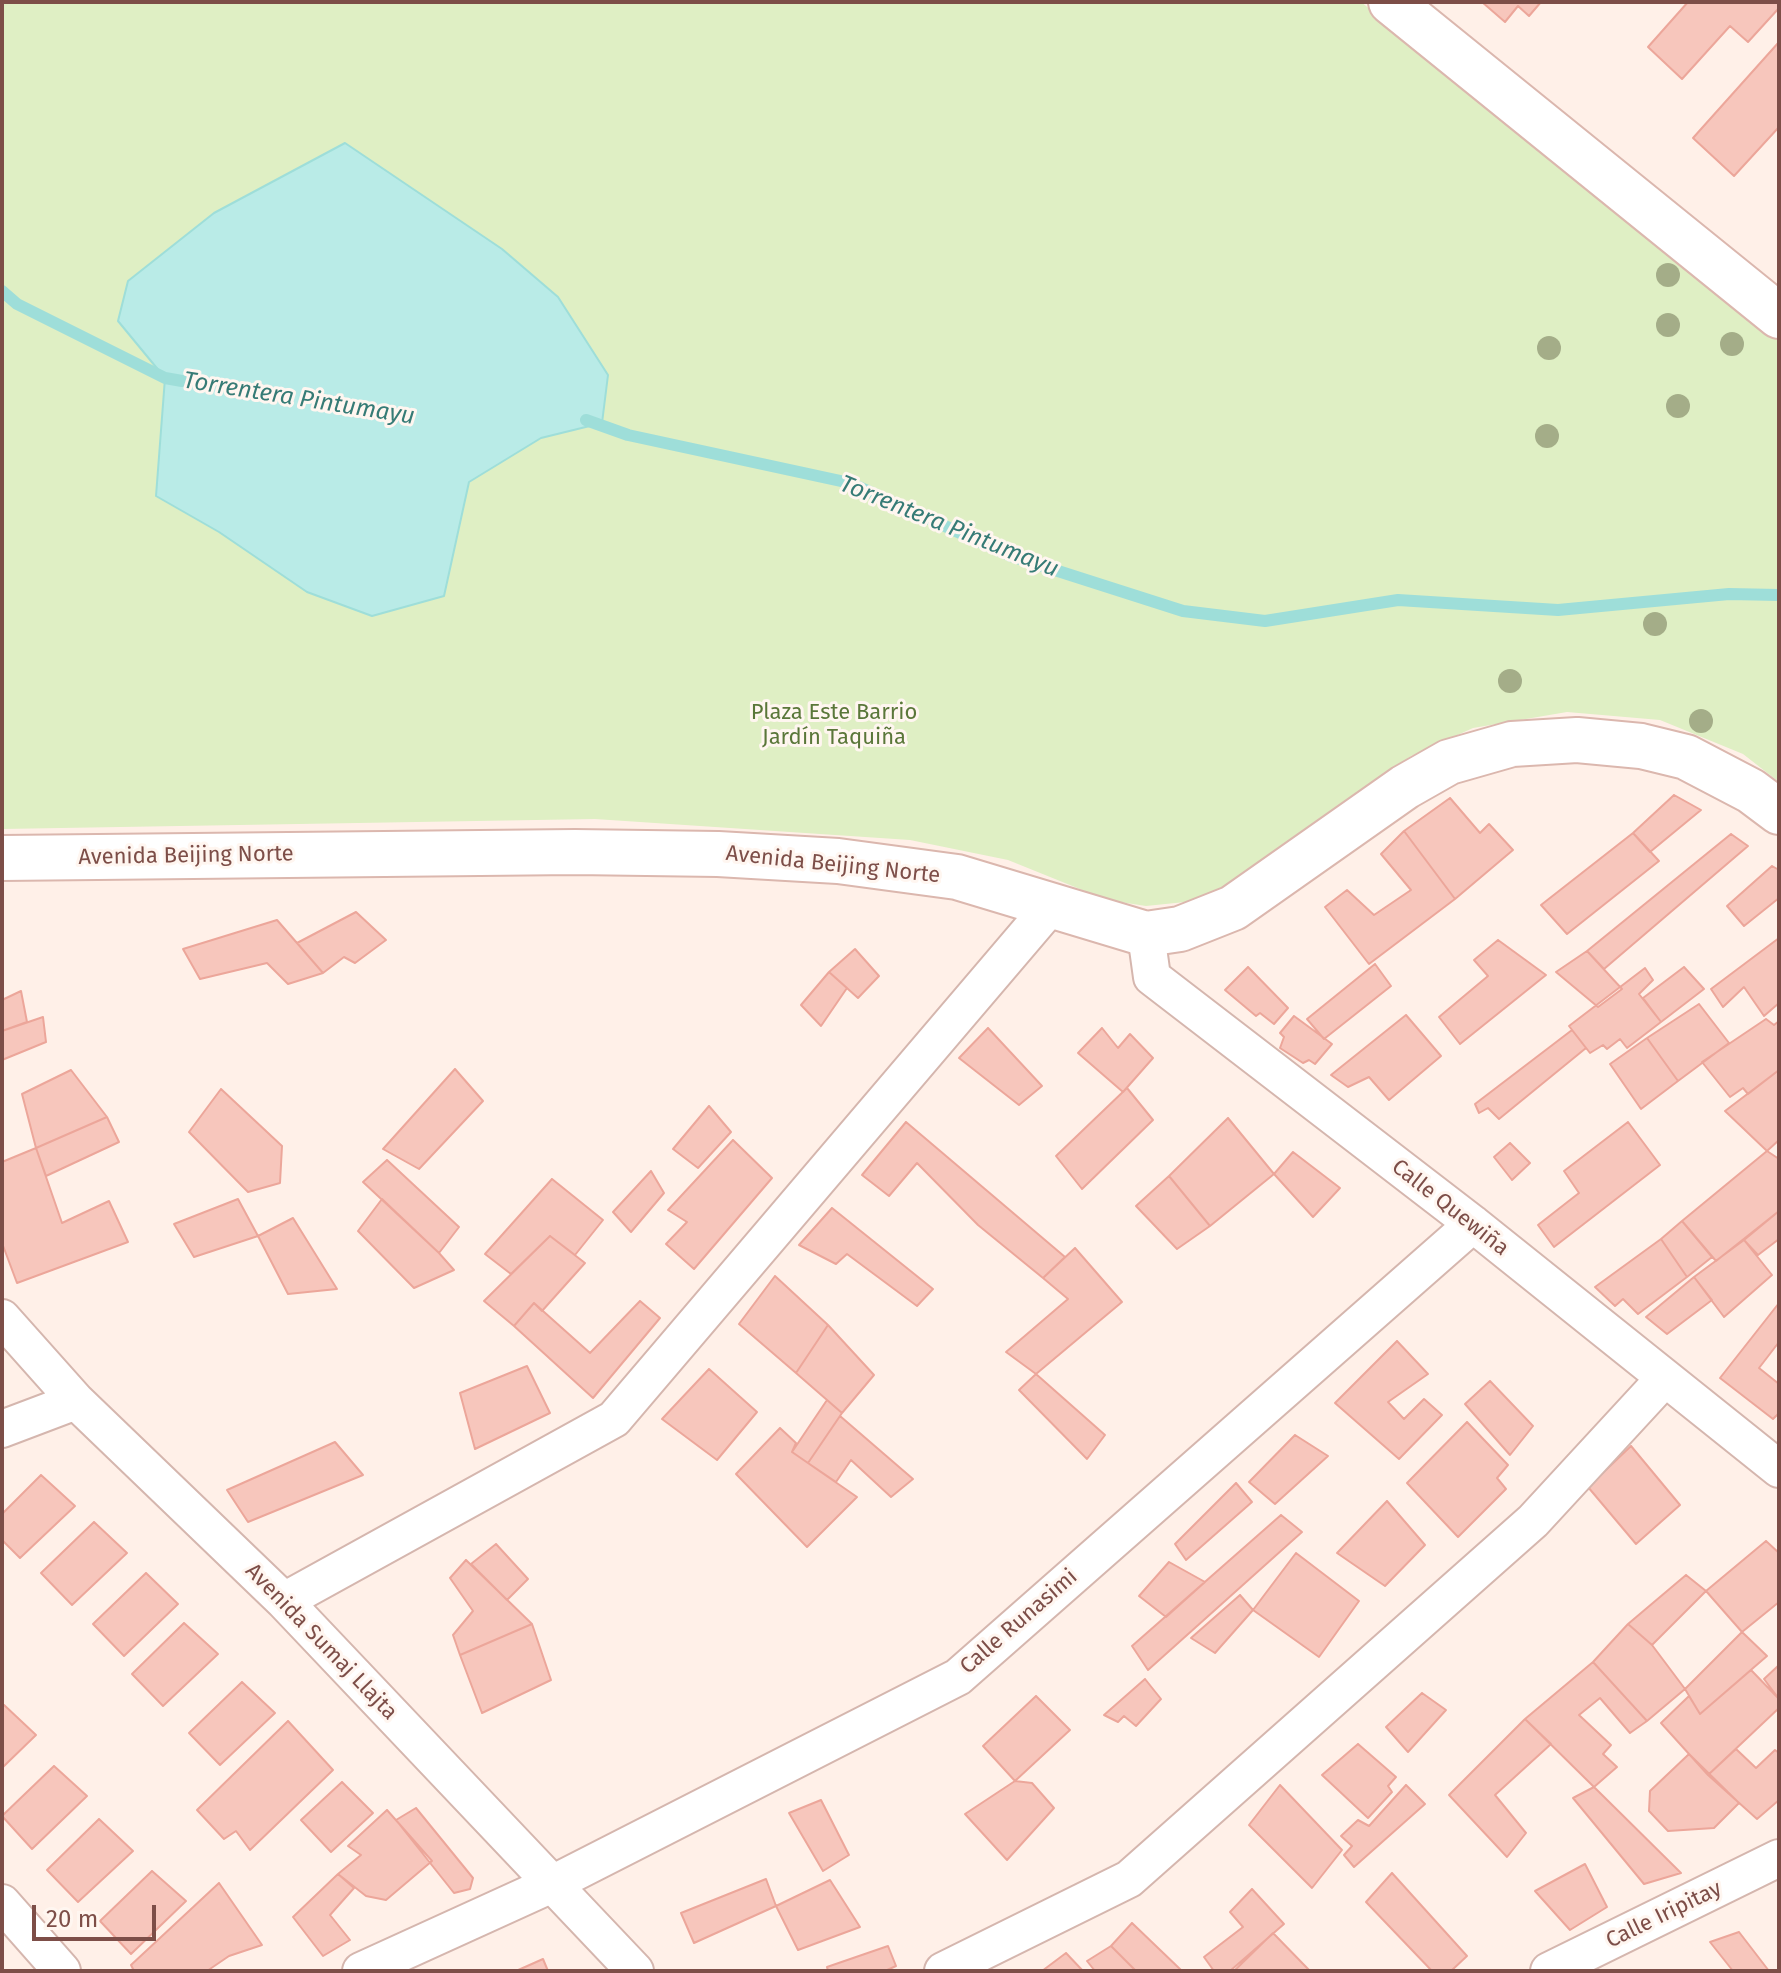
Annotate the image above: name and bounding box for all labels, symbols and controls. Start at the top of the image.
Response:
water label: Torrentera Pintumayu [181,367,417,431]
water label: Torrentera Pintumayu [835,470,1063,584]
park label: Plaza Este Barrio Jardín Taquiña [751,700,917,752]
street label: Avenida Beijing Norte [78,841,294,871]
street label: Avenida Beijing Norte [724,841,942,889]
street label: Calle Quewiña [1386,1154,1514,1262]
street label: Avenida Sumaj Llajta [239,1558,403,1726]
street label: Calle Runasimi [955,1564,1083,1680]
street label: Calle Iripitay [1602,1876,1726,1954]
scale bar [36,1889,160,1939]
text: 20 m [46,1905,98,1933]

